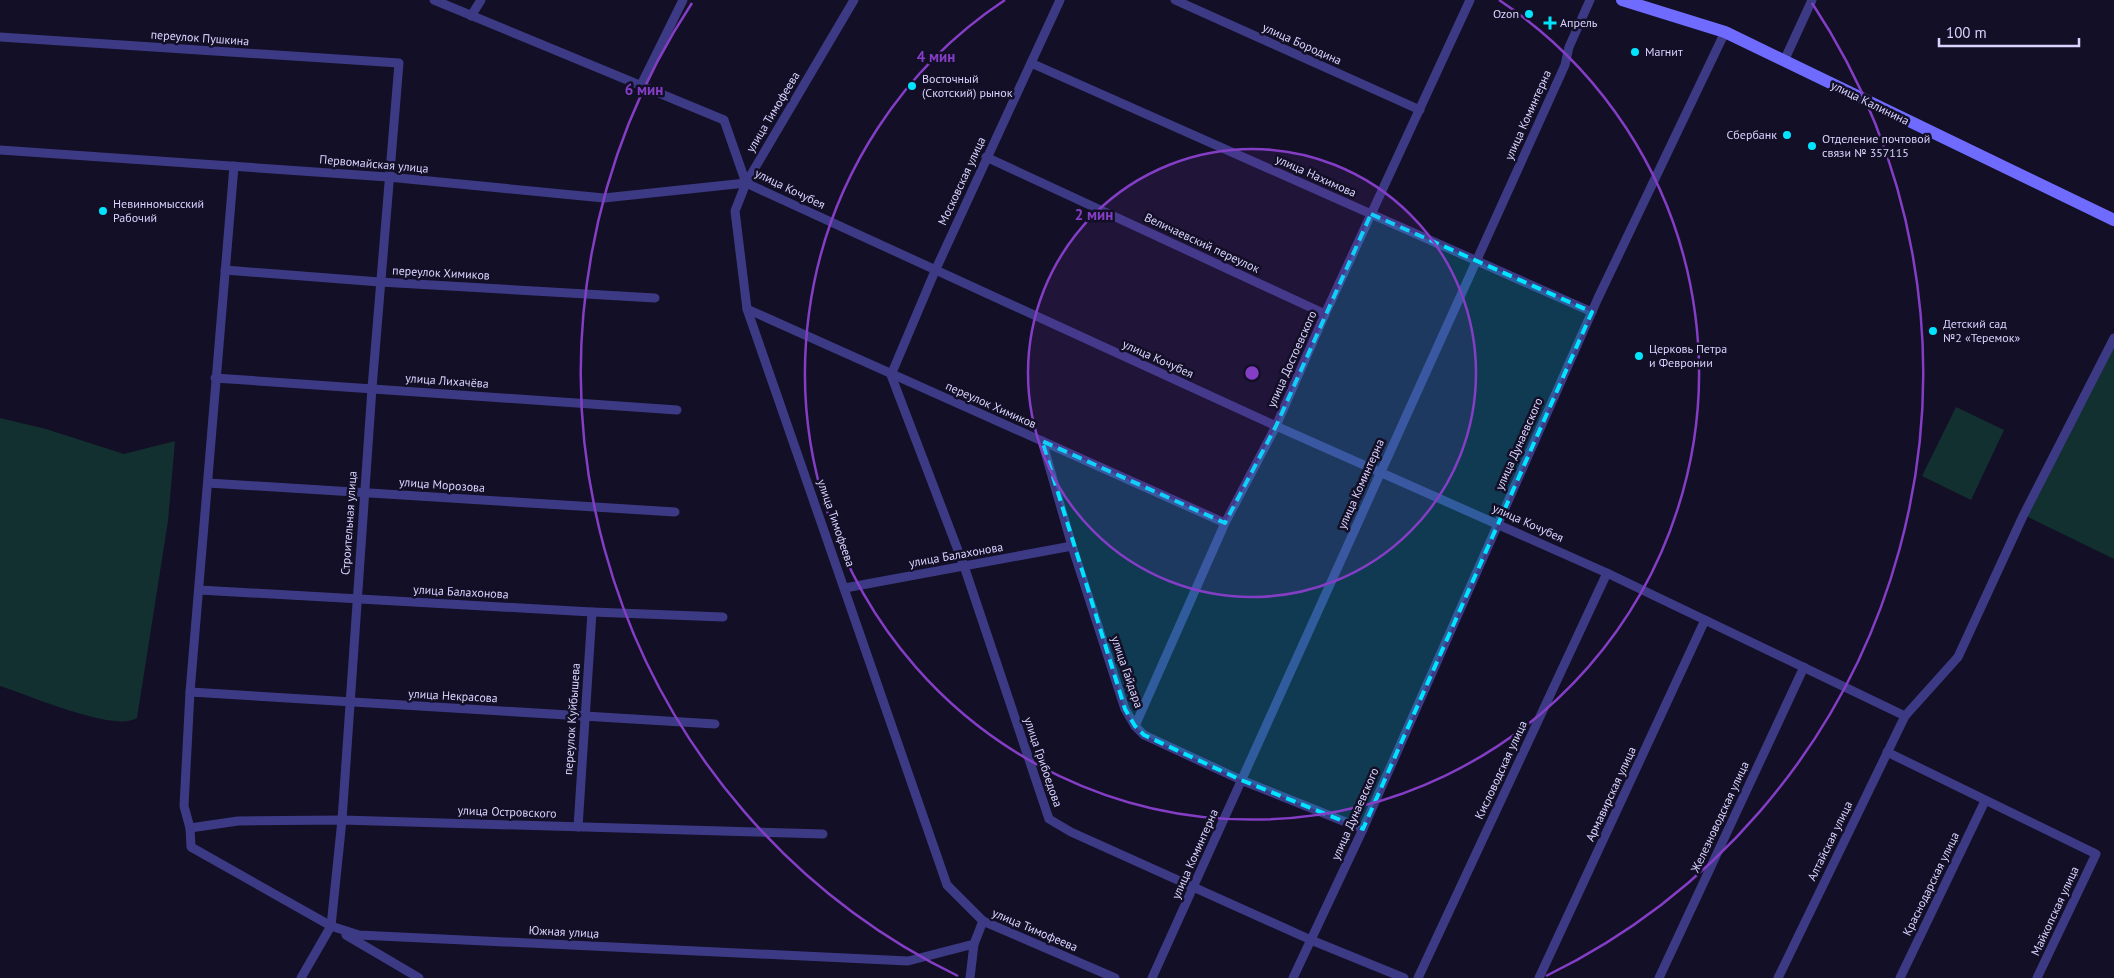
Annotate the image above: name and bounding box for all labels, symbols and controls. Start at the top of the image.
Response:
place label: Ozon [1493,6,1519,21]
marker: Ozon [1523,8,1535,20]
place label: Апрель [1560,15,1598,30]
scale bar [1939,15,2079,47]
marker: Апрель [1544,17,1556,29]
street label: улица Бородина [1260,19,1344,68]
text: 100 m [1946,23,1987,42]
street label: переулок Пушкина [150,27,250,48]
place label: Магнит [1645,44,1683,59]
marker: Магнит [1629,46,1641,58]
text: 4 мин [917,47,955,66]
street label: улица Коминтерна [1501,67,1554,162]
street label: улица Тимофеева [743,69,803,155]
place label: Восточный (Скотский) рынок [922,71,1013,100]
street label: улица Калинина [1829,77,1912,128]
text: 6 мин [625,80,663,99]
marker: Восточный (Скотский) рынок [906,80,918,92]
place label: Сбербанк [1727,127,1777,142]
marker: Сбербанк [1781,129,1793,141]
place label: Отделение почтовой связи № 357115 [1822,131,1930,160]
street label: Московская улица [934,134,989,227]
marker: Отделение почтовой связи № 357115 [1806,140,1818,152]
street label: Первомайская улица [319,151,429,176]
street label: улица Нахимова [1274,151,1359,200]
street label: улица Кочубея [753,165,828,212]
place label: Невинномысский Рабочий [113,196,204,225]
marker: Невинномысский Рабочий [97,205,109,217]
text: 2 мин [1075,205,1113,224]
street label: Величаевский переулок [1142,209,1262,276]
street label: переулок Химиков [392,262,490,283]
street label: улица Достоевского [1264,308,1320,409]
place label: Детский сад №2 «Теремок» [1943,316,2020,345]
marker: Детский сад №2 «Теремок» [1927,325,1939,337]
street label: улица Кочубея [1120,336,1196,381]
place label: Церковь Петра и Февронии [1649,341,1727,370]
marker: Церковь Петра и Февронии [1633,350,1645,362]
centre of rings [1243,364,1261,382]
street label: улица Лихачёва [405,370,489,391]
street label: переулок Химиков [944,378,1039,431]
street label: улица Дунаевского [1491,395,1546,492]
street label: улица Коминтерна [1334,436,1387,531]
street label: Строительная улица [337,470,360,575]
street label: улица Морозова [398,474,486,495]
street label: улица Тимофеева [814,477,858,569]
street label: улица Кочубея [1490,500,1566,545]
street label: улица Балахонова [908,539,1004,570]
street label: улица Балахонова [413,582,509,601]
street label: улица Гайдара [1108,634,1147,710]
street label: переулок Куйбышева [560,662,583,776]
street label: улица Некрасова [408,686,498,705]
street label: улица Грибоедова [1021,715,1066,809]
street label: Кисловодская улица [1471,718,1530,822]
street label: Армавирская улица [1582,744,1639,844]
street label: Железноводская улица [1687,759,1752,876]
street label: улица Дунаевского [1327,765,1382,862]
street label: Алтайская улица [1804,798,1855,883]
street label: улица Островского [457,802,557,821]
street label: улица Коминтерна [1168,806,1221,901]
street label: Краснодарская улица [1899,829,1962,938]
street label: Майкопская улица [2027,864,2082,958]
street label: улица Тимофеева [990,905,1080,954]
street label: Южная улица [528,922,600,941]

